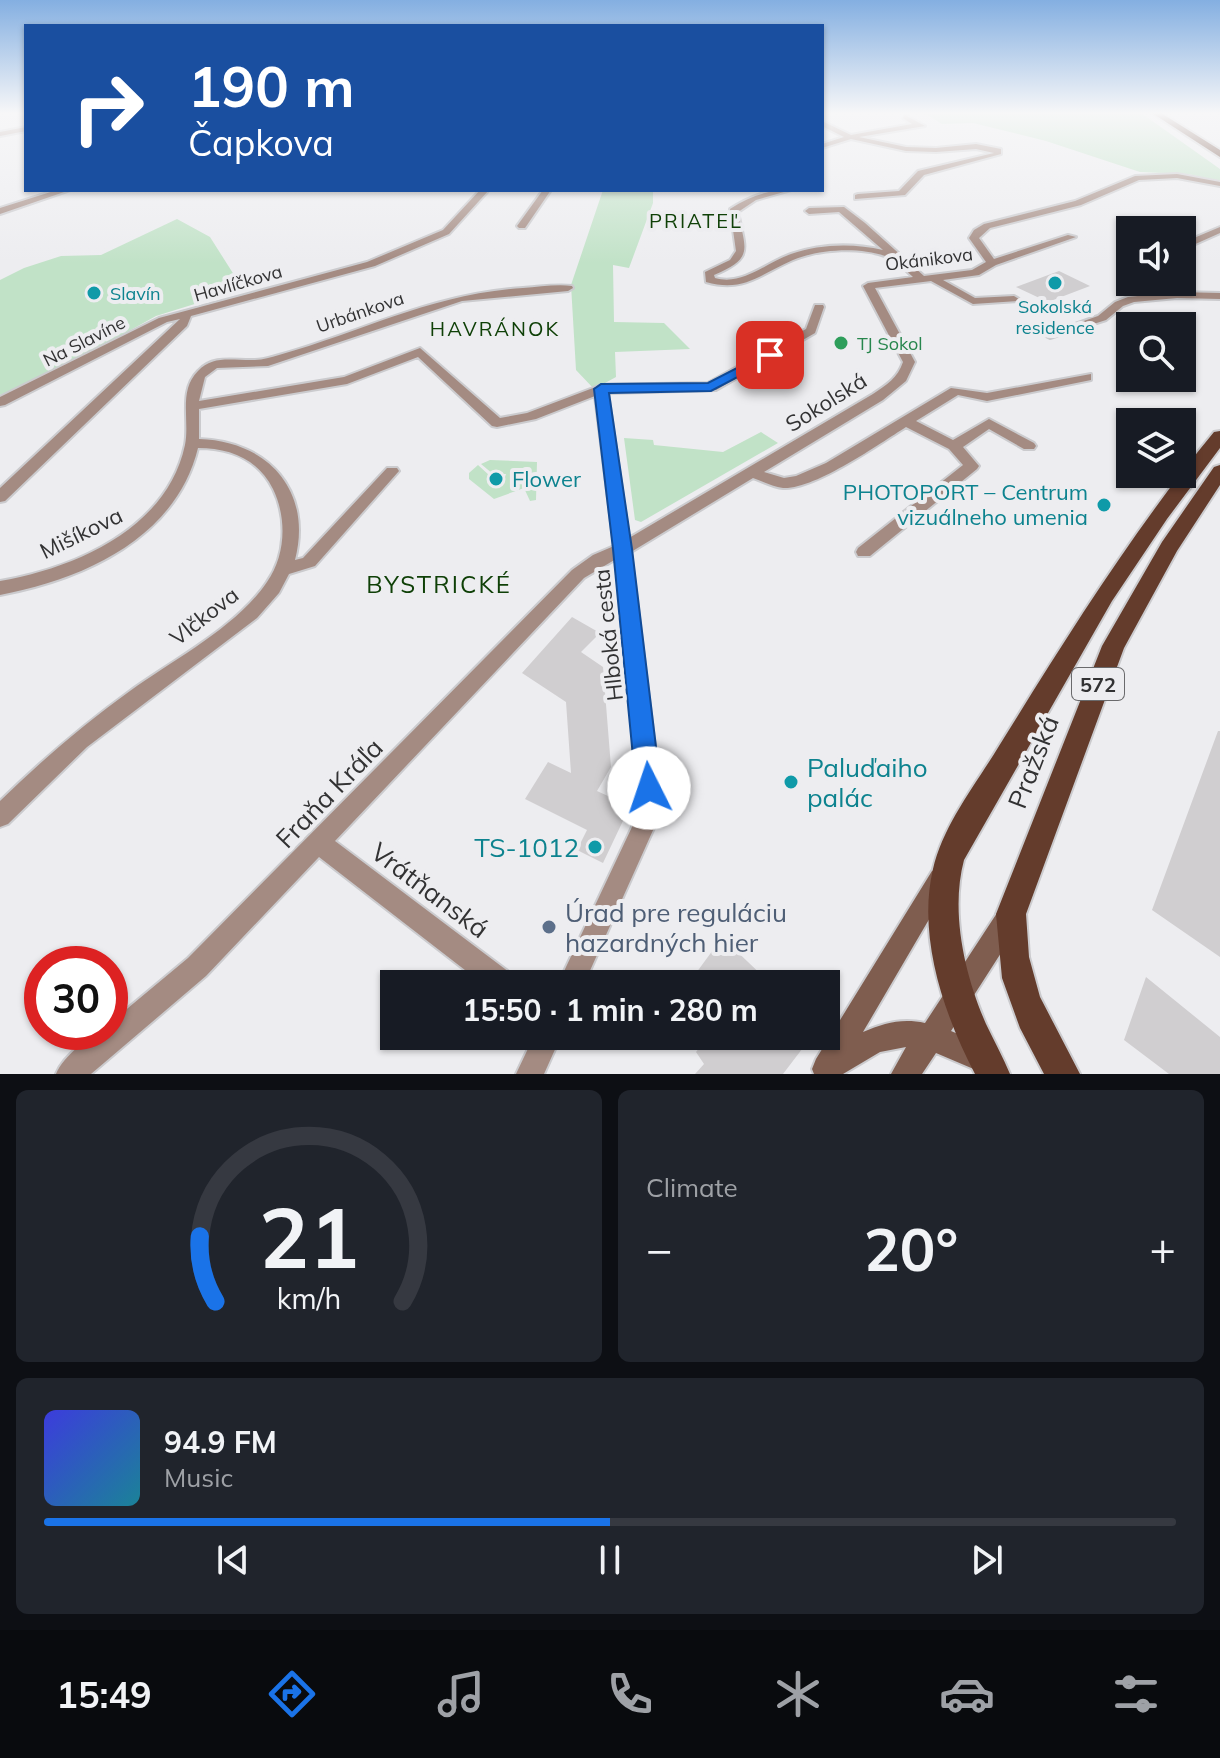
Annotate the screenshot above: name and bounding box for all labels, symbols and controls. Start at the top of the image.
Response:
text: 190 m [188,51,355,121]
icon: right [56,56,160,160]
text: Čapkova [188,120,334,165]
district label: PRIATEĽ [649,208,743,233]
map controls [1116,216,1196,488]
button: sound [1116,216,1196,296]
street label: Okánikova [884,242,974,276]
street label: Havlíčkova [191,259,285,307]
marker: Sokolská residence [1046,274,1064,292]
place label: Slavín [110,282,161,305]
marker: Slavín [85,284,103,302]
street label: Urbánkova [313,286,407,338]
place label: Sokolská residence [1015,295,1095,339]
street label: Na Slavíne [39,310,129,372]
button: search [1116,312,1196,392]
district label: HAVRÁNOK [430,316,560,341]
pin [736,321,804,389]
place label: TJ Sokol [857,332,923,355]
icon: arrive [748,333,792,377]
marker: TJ Sokol [832,334,850,352]
street label: Sokolská [780,366,872,438]
button: layers [1116,408,1196,488]
place label: Flower [512,465,581,493]
marker: Flower [487,470,505,488]
place label: PHOTOPORT – Centrum vizuálneho umenia [843,478,1088,531]
marker: PHOTOPORT – Centrum vizuálneho umenia [1095,496,1113,514]
street label: Mišíkova [35,501,127,565]
street label: Hlboká cesta [587,568,629,702]
district label: BYSTRICKÉ [366,569,512,599]
street label: Vlčkova [164,580,244,652]
road number: 572 [1072,668,1124,700]
street label: Pražská [1000,711,1066,813]
street label: Fraňa Kráľa [268,731,390,855]
position arrow [607,746,691,830]
place label: Paluďaiho palác [807,751,928,814]
marker: Paluďaiho palác [782,773,800,791]
place label: TS-1012 [474,831,579,864]
street label: Vrátňanská [365,835,495,945]
marker: TS-1012 [586,838,604,856]
place label: Úrad pre reguláciu hazardných hier [565,896,787,959]
marker: Úrad pre reguláciu hazardných hier [540,918,558,936]
speed limit sign: 30 [24,946,128,1050]
text: 15:50 · 1 min · 280 m [462,991,758,1029]
text: Climate [646,1171,738,1204]
text: 21 [259,1184,359,1289]
text: 20° [864,1211,958,1286]
text: − [646,1221,672,1276]
text: + [1150,1221,1176,1276]
text: km/h [277,1280,341,1316]
text: 94.9 FM [164,1423,277,1461]
text: Music [164,1461,233,1494]
icon: previous [211,1538,255,1582]
icon: pause [588,1538,632,1582]
icon: next [965,1538,1009,1582]
icon: directions [264,1666,320,1722]
icon: music [433,1666,489,1722]
icon: phone [602,1666,658,1722]
icon: climate [770,1666,826,1722]
icon: car [939,1666,995,1722]
icon: filters [1108,1666,1164,1722]
text: 15:49 [56,1672,152,1717]

